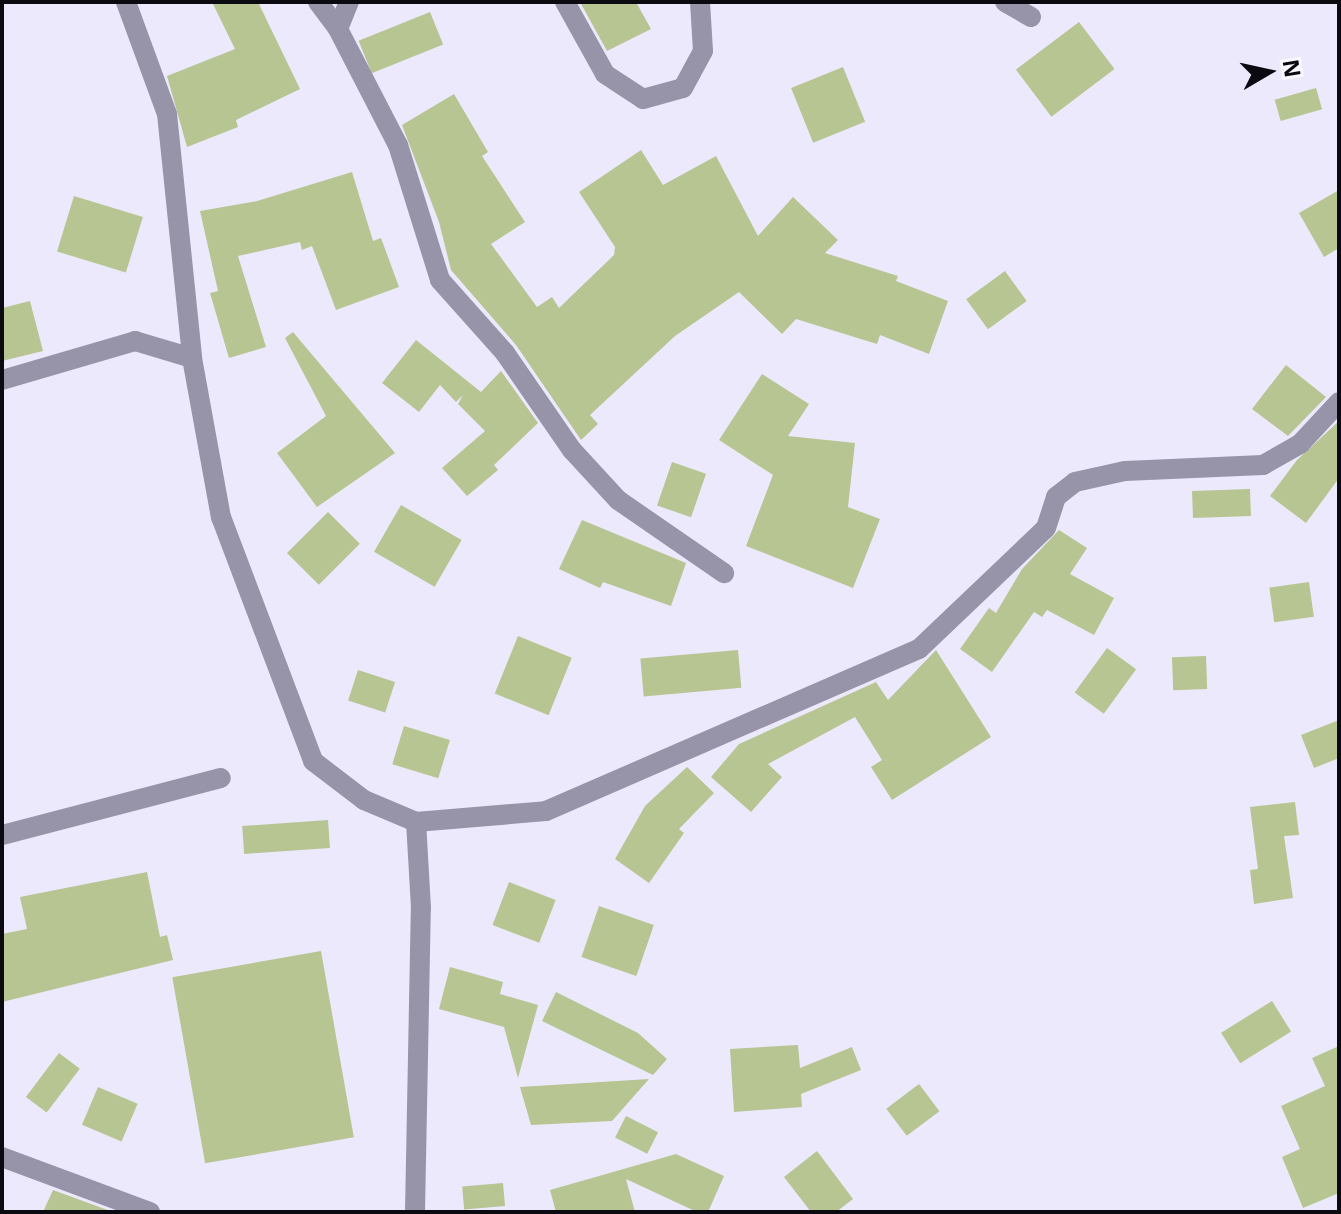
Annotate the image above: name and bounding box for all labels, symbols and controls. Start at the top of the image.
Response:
north arrow [1229,32,1309,112]
text: N [1276,57,1309,79]

